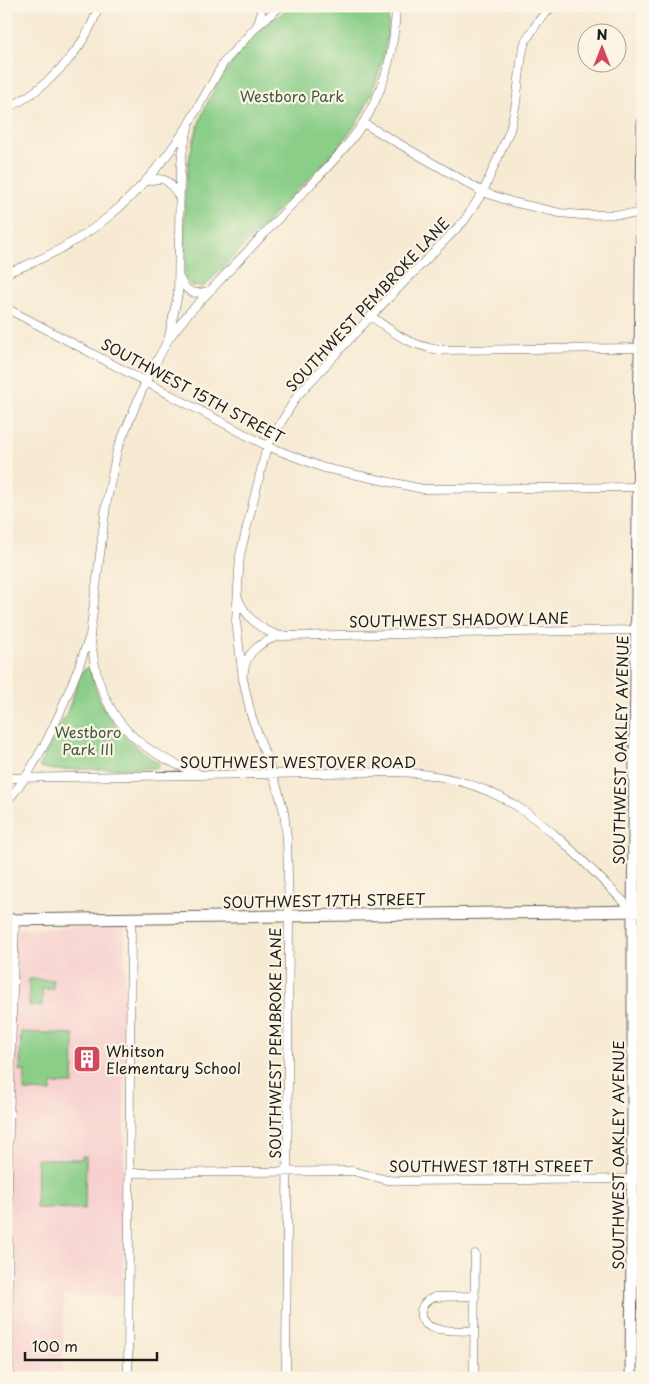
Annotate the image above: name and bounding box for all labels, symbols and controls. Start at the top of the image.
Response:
north arrow [576,22,626,72]
text: N [596,24,608,45]
park label: Westboro Park [240,84,344,107]
street label: SOUTHWEST PEMBROKE LANE [280,212,454,396]
street label: SOUTHWEST 15TH STREET [97,332,289,449]
street label: SOUTHWEST SHADOW LANE [349,606,569,632]
street label: SOUTHWEST OAKLEY AVENUE [606,635,634,865]
park label: Westboro Park III [54,720,122,760]
street label: SOUTHWEST WESTOVER ROAD [180,750,416,773]
street label: SOUTHWEST 17TH STREET [222,887,426,913]
street label: SOUTHWEST PEMBROKE LANE [263,927,286,1159]
place label: Whitson Elementary School [106,1039,241,1079]
street label: SOUTHWEST OAKLEY AVENUE [606,1040,629,1270]
building icon: Whitson Elementary School [72,1044,102,1074]
street label: SOUTHWEST 18TH STREET [389,1154,594,1177]
scale bar [25,1329,158,1361]
text: 100 m [32,1334,78,1357]

